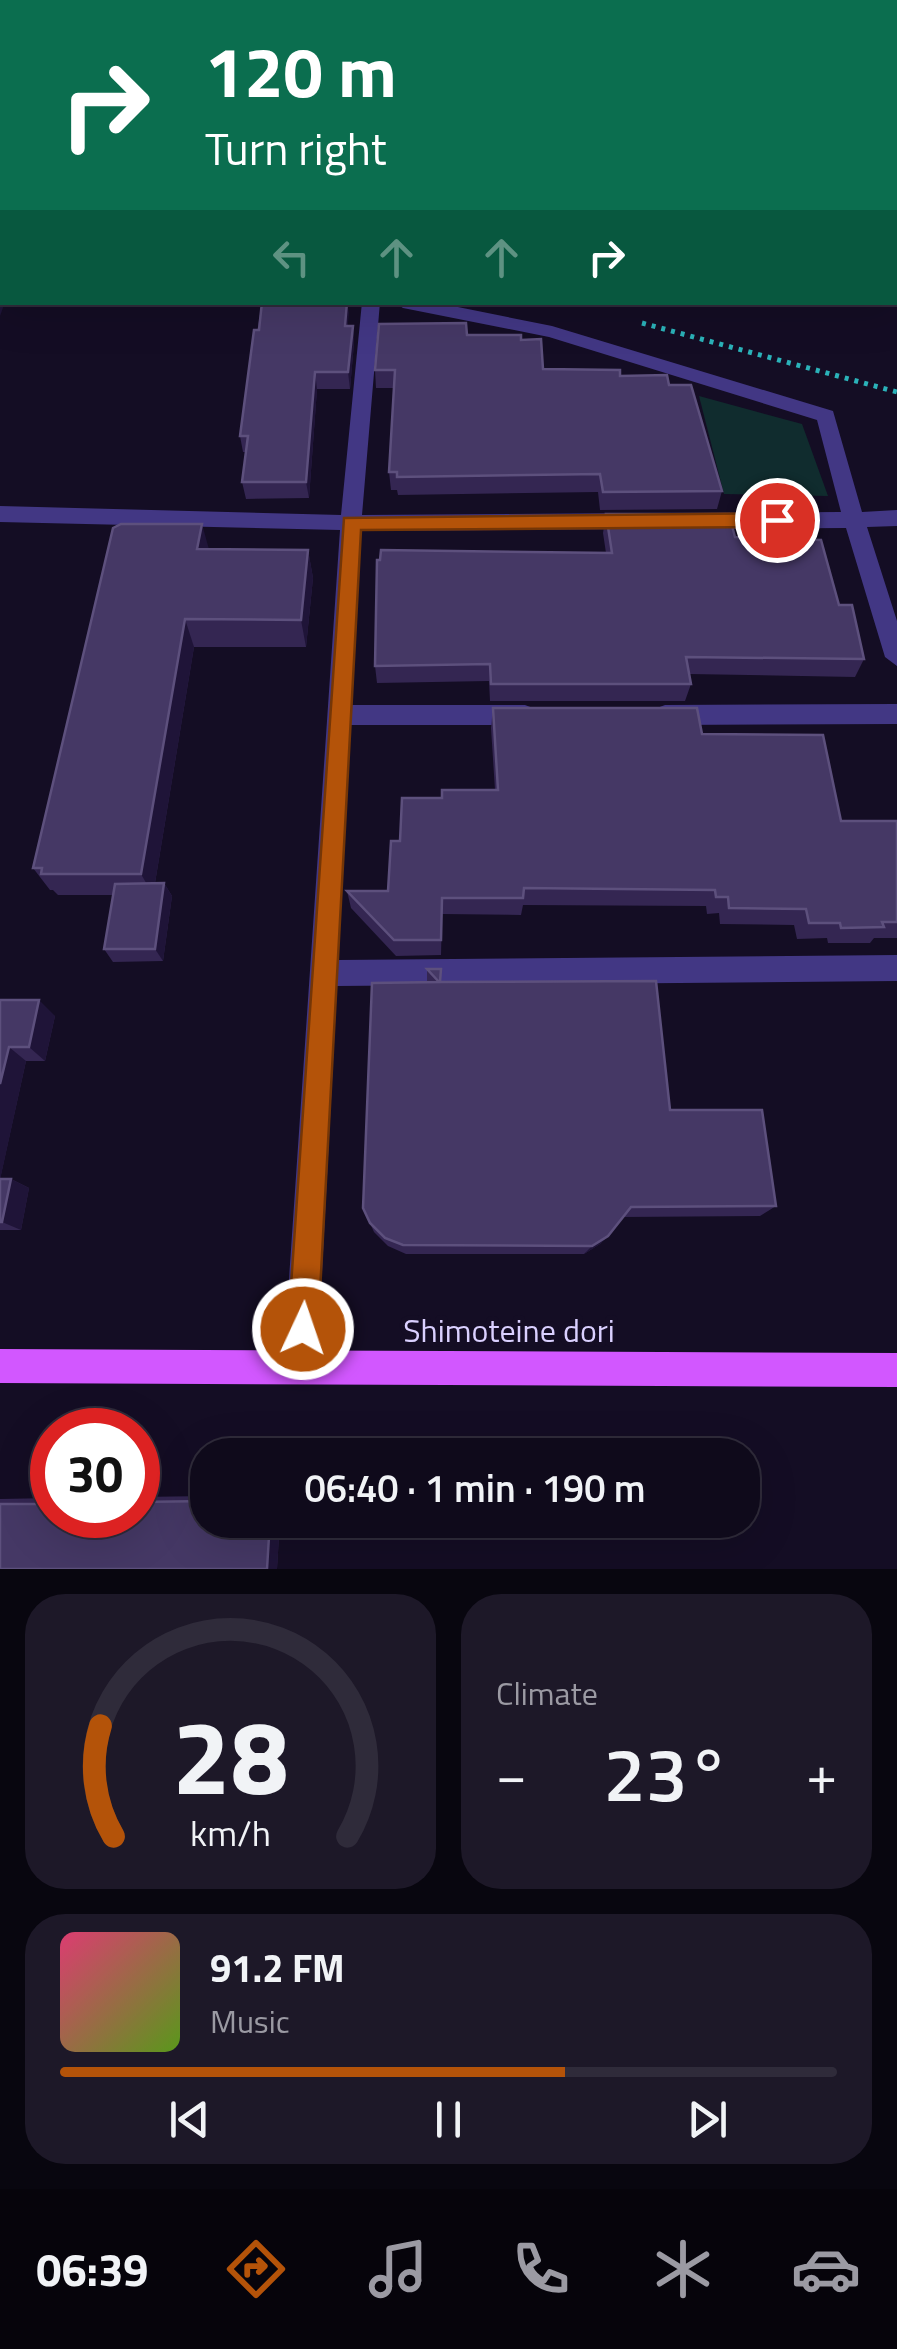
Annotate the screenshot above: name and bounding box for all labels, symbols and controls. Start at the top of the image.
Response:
text: 120 m [205,18,397,124]
icon: right [40,40,170,170]
text: Turn right [205,114,387,182]
icon: left [264,230,319,285]
icon: ahead [369,230,424,285]
icon: ahead [474,230,529,285]
icon: right [579,230,634,285]
pin [735,478,820,563]
icon: arrive [750,493,805,548]
position arrow [251,1277,355,1381]
street label: Shimoteine dori [403,1306,615,1354]
speed limit sign: 30 [30,1408,160,1538]
text: 06:40 · 1 min · 190 m [304,1459,646,1517]
text: Climate [496,1669,598,1717]
text: 28 [172,1676,289,1834]
text: 23° [603,1716,730,1830]
text: − [496,1732,527,1815]
text: + [806,1732,837,1815]
text: km/h [190,1805,271,1860]
text: 91.2 FM [210,1939,345,1997]
text: Music [210,1997,290,2045]
icon: previous [162,2092,217,2147]
icon: pause [421,2092,476,2147]
icon: next [680,2092,735,2147]
icon: directions [221,2234,291,2304]
icon: music [363,2234,433,2304]
icon: phone [506,2234,576,2304]
icon: climate [648,2234,718,2304]
icon: car [791,2234,861,2304]
text: 06:39 [36,2235,149,2303]

